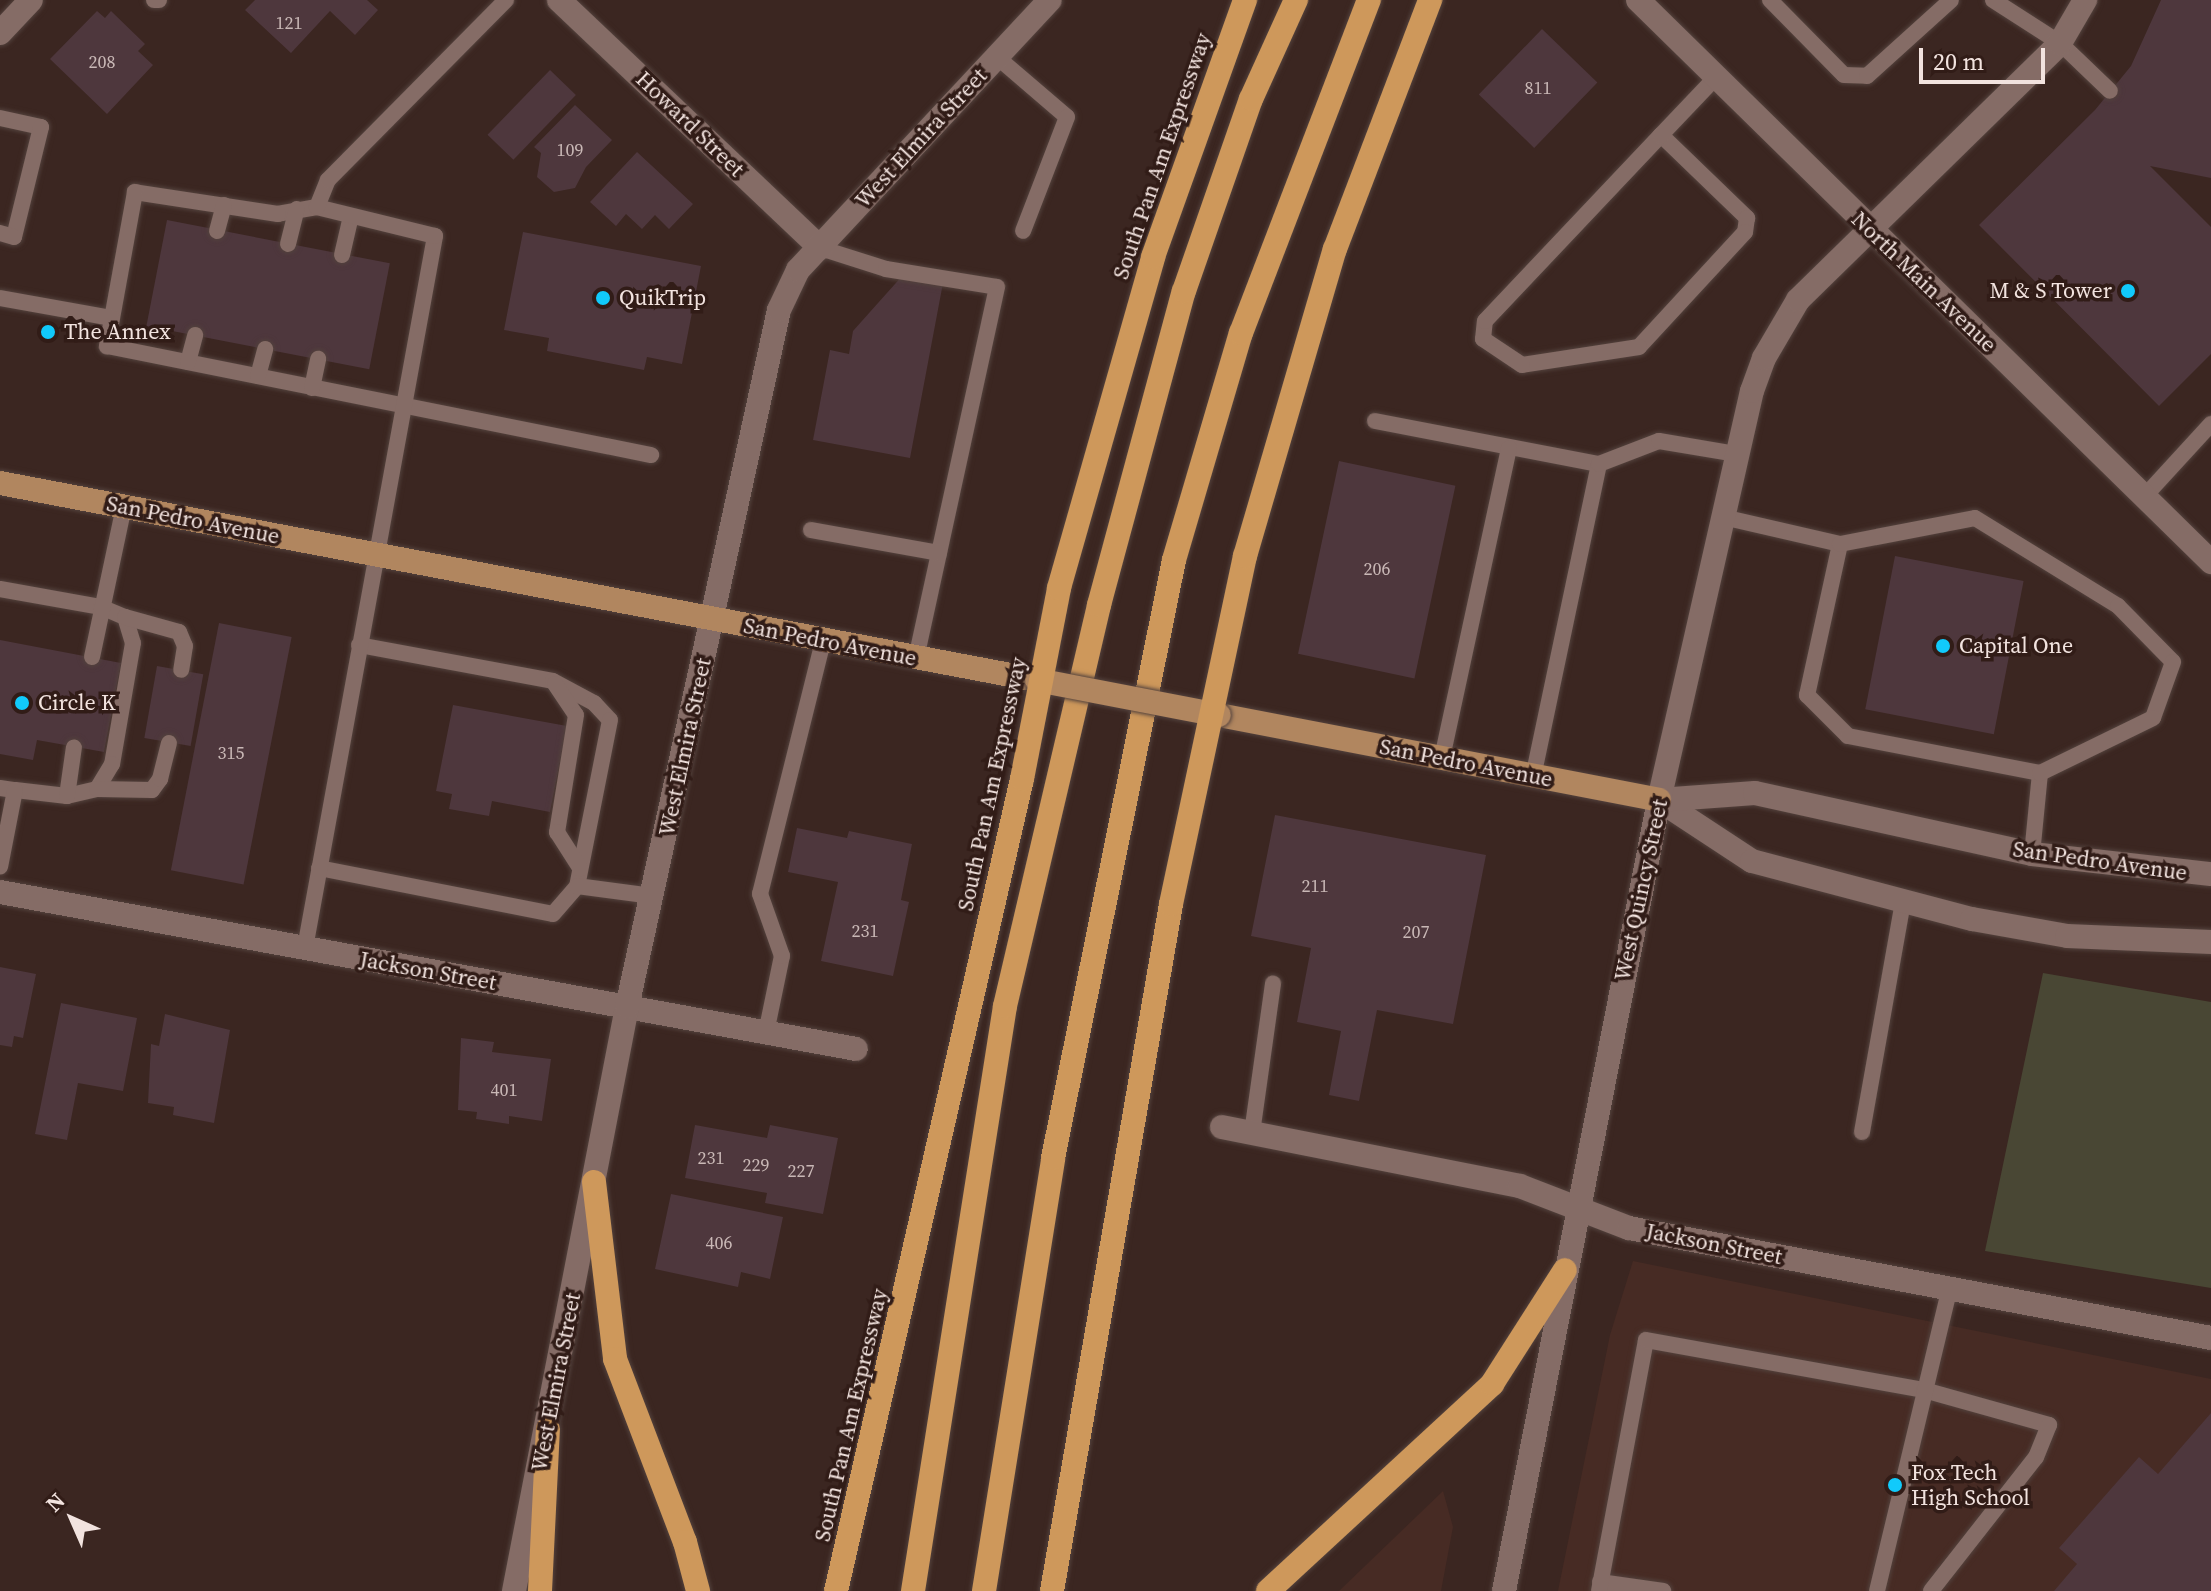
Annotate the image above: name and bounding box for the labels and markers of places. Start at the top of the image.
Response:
place label: M & S Tower [1989,278,2112,304]
marker: M & S Tower [2119,282,2137,300]
place label: QuikTrip [619,285,706,311]
marker: QuikTrip [594,289,612,307]
place label: The Annex [64,319,171,345]
marker: The Annex [39,323,57,341]
place label: Capital One [1959,633,2073,659]
marker: Capital One [1934,637,1952,655]
place label: Circle K [38,690,116,716]
marker: Circle K [13,694,31,712]
place label: Fox Tech High School [1911,1459,2030,1510]
marker: Fox Tech High School [1886,1476,1904,1494]

